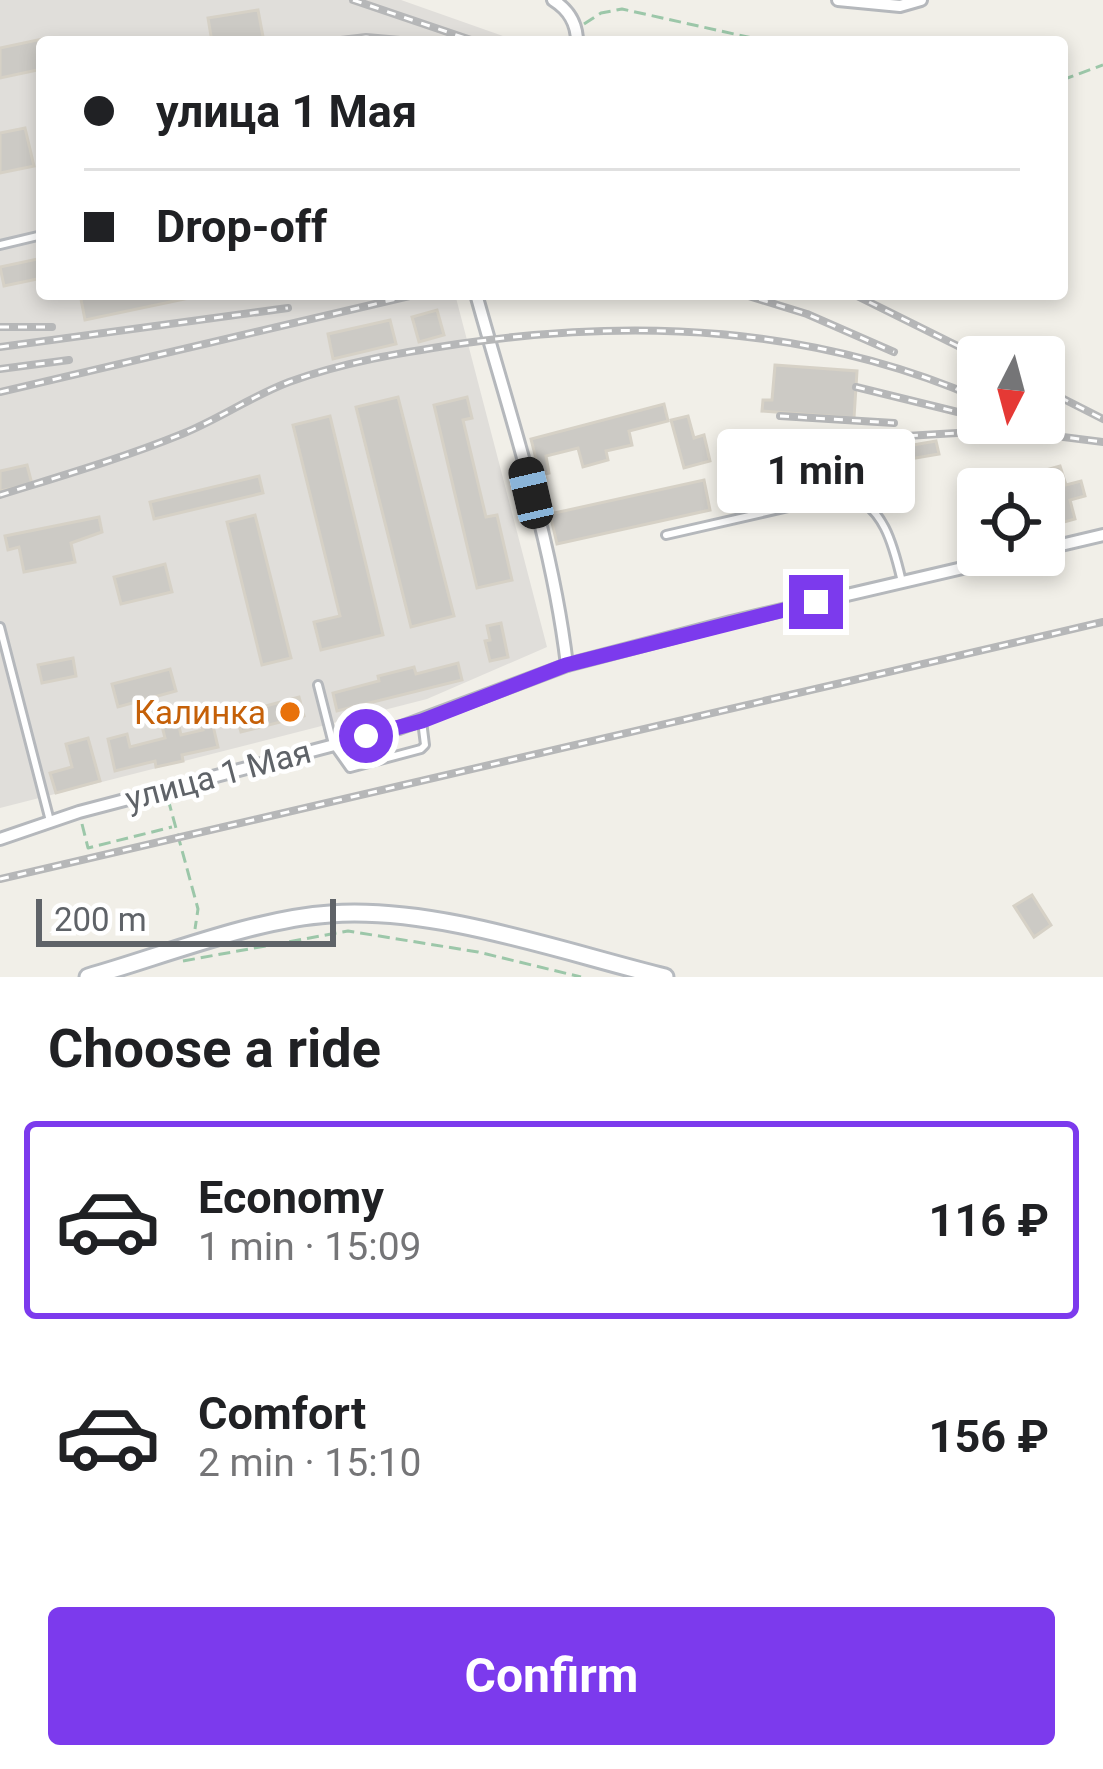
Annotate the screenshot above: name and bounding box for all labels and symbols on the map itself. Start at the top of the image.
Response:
north arrow [957,336,1065,444]
callout: 1 min [717,428,915,512]
car [505,454,557,532]
route end [789,575,843,629]
place label: Калинка [134,693,266,732]
marker: Калинка [277,699,303,725]
route start [339,709,393,763]
street label: улица 1 Мая [121,732,315,818]
scale bar [36,893,336,946]

